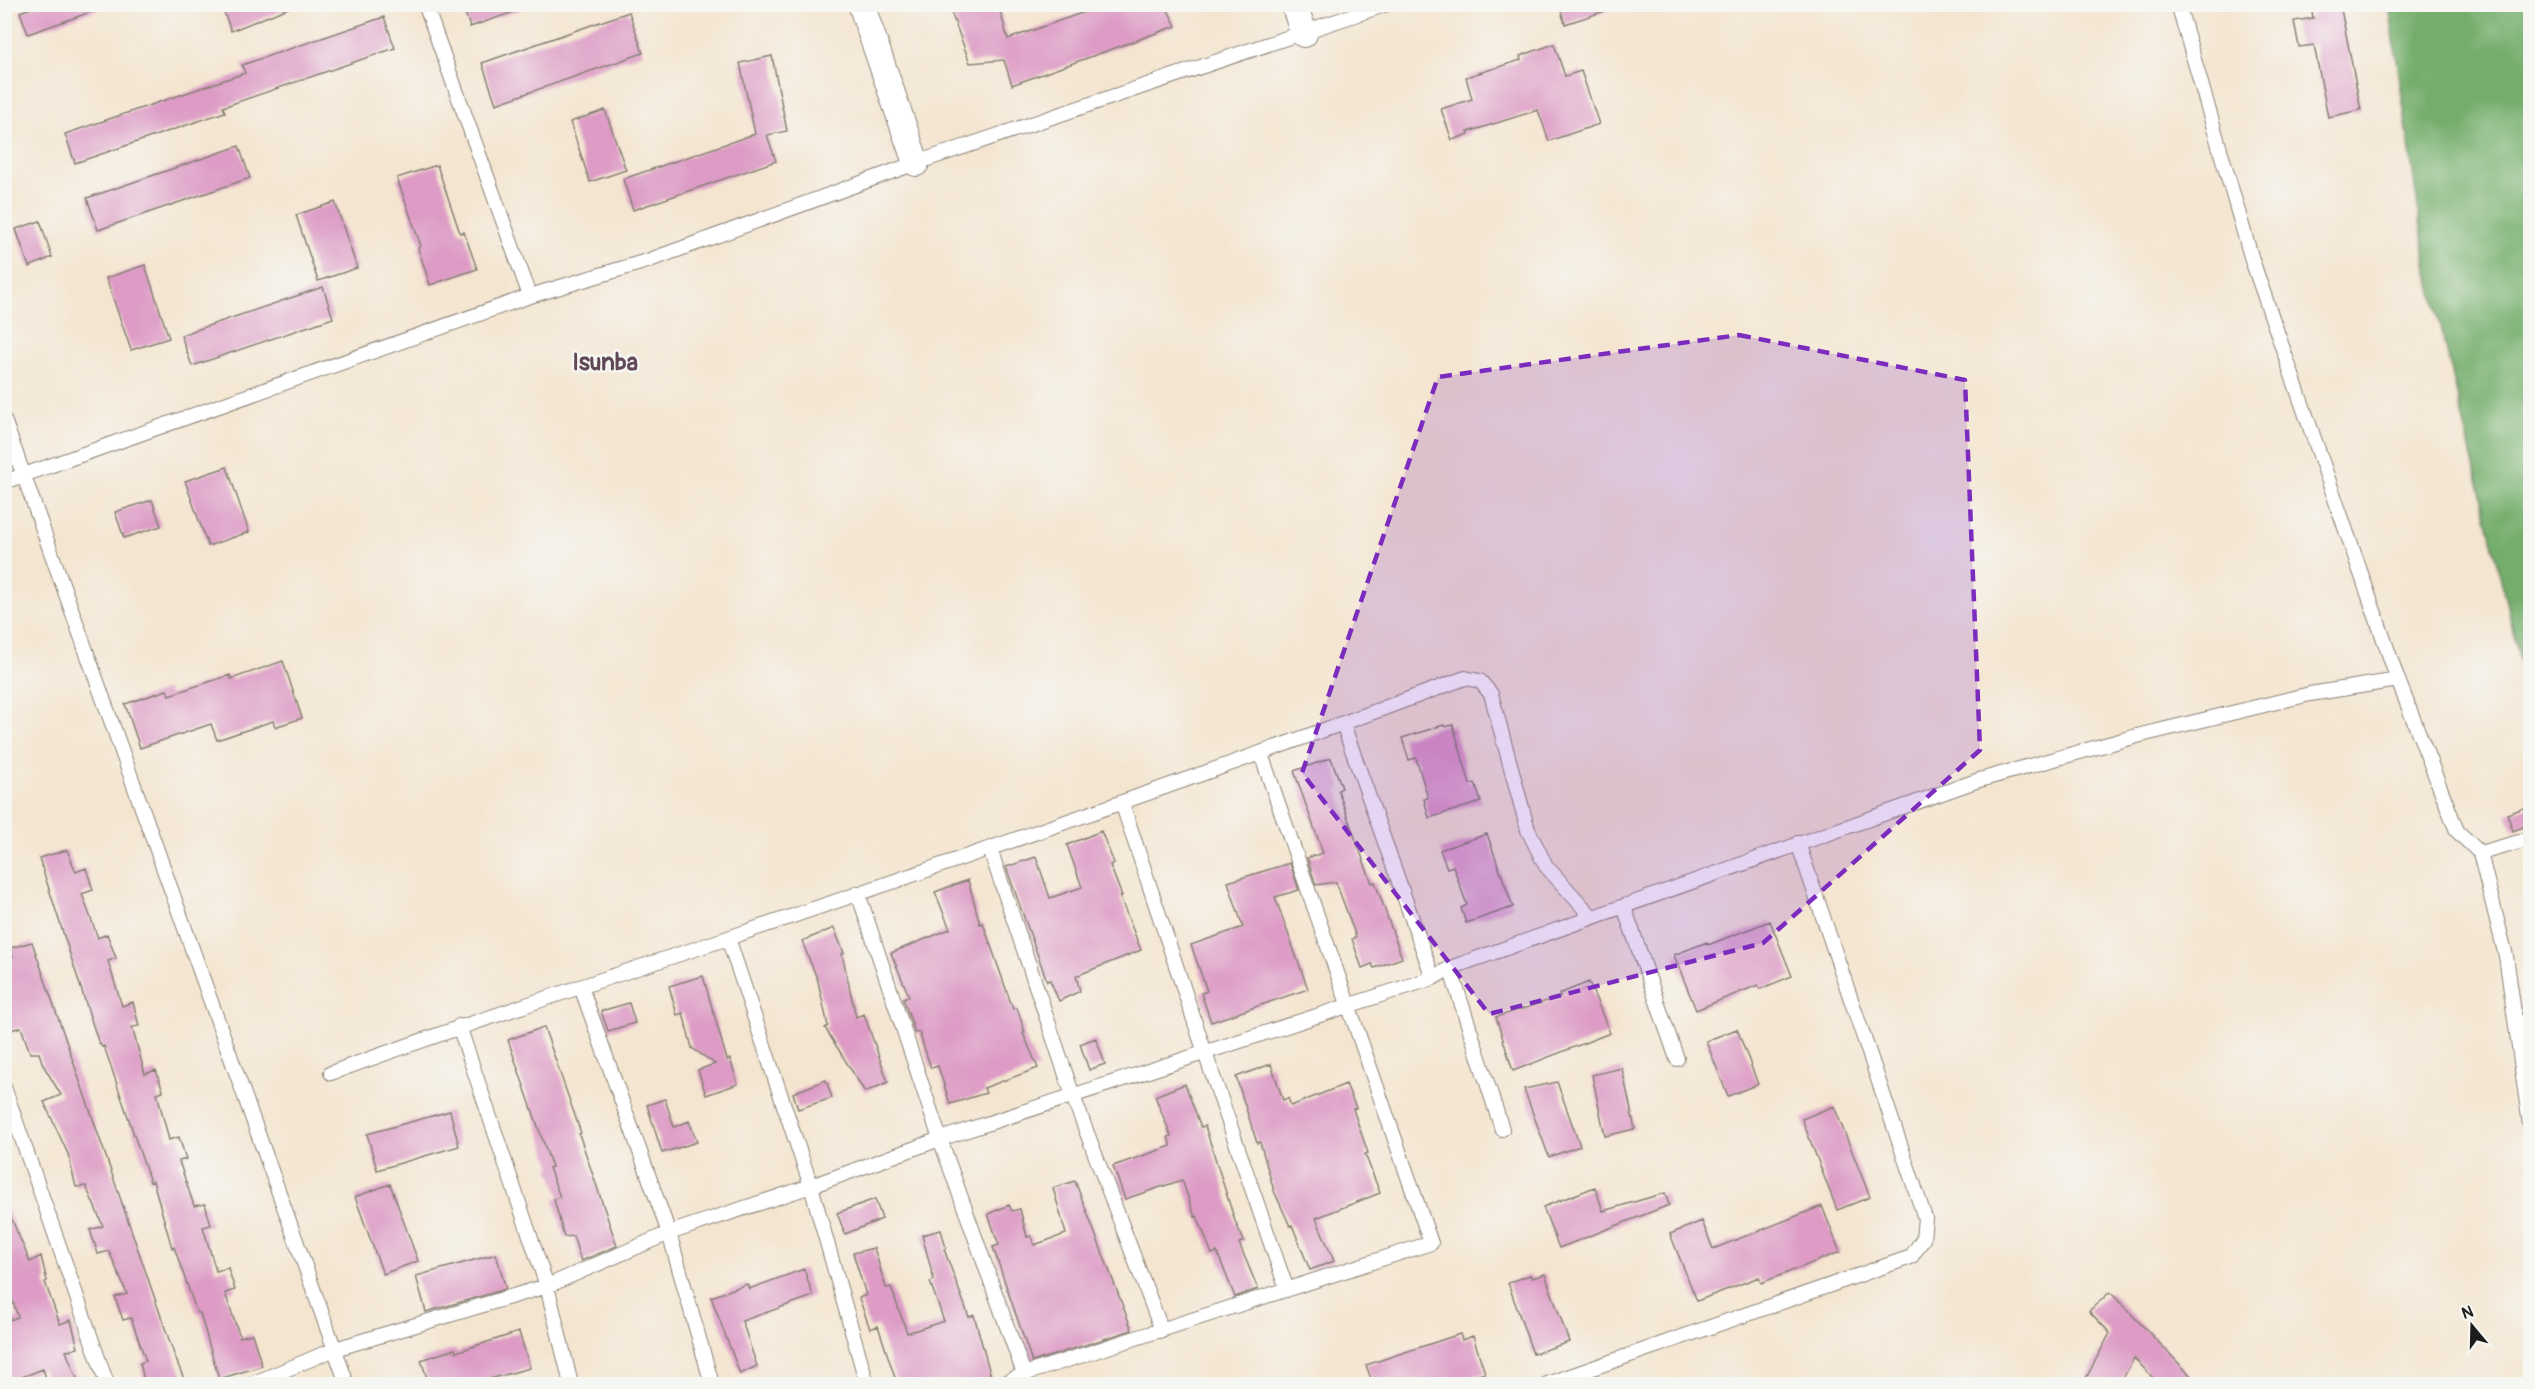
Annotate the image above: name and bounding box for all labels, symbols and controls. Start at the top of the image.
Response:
district label: Isunba [572,348,638,377]
north arrow [2442,1296,2502,1356]
text: N [2459,1301,2476,1324]

